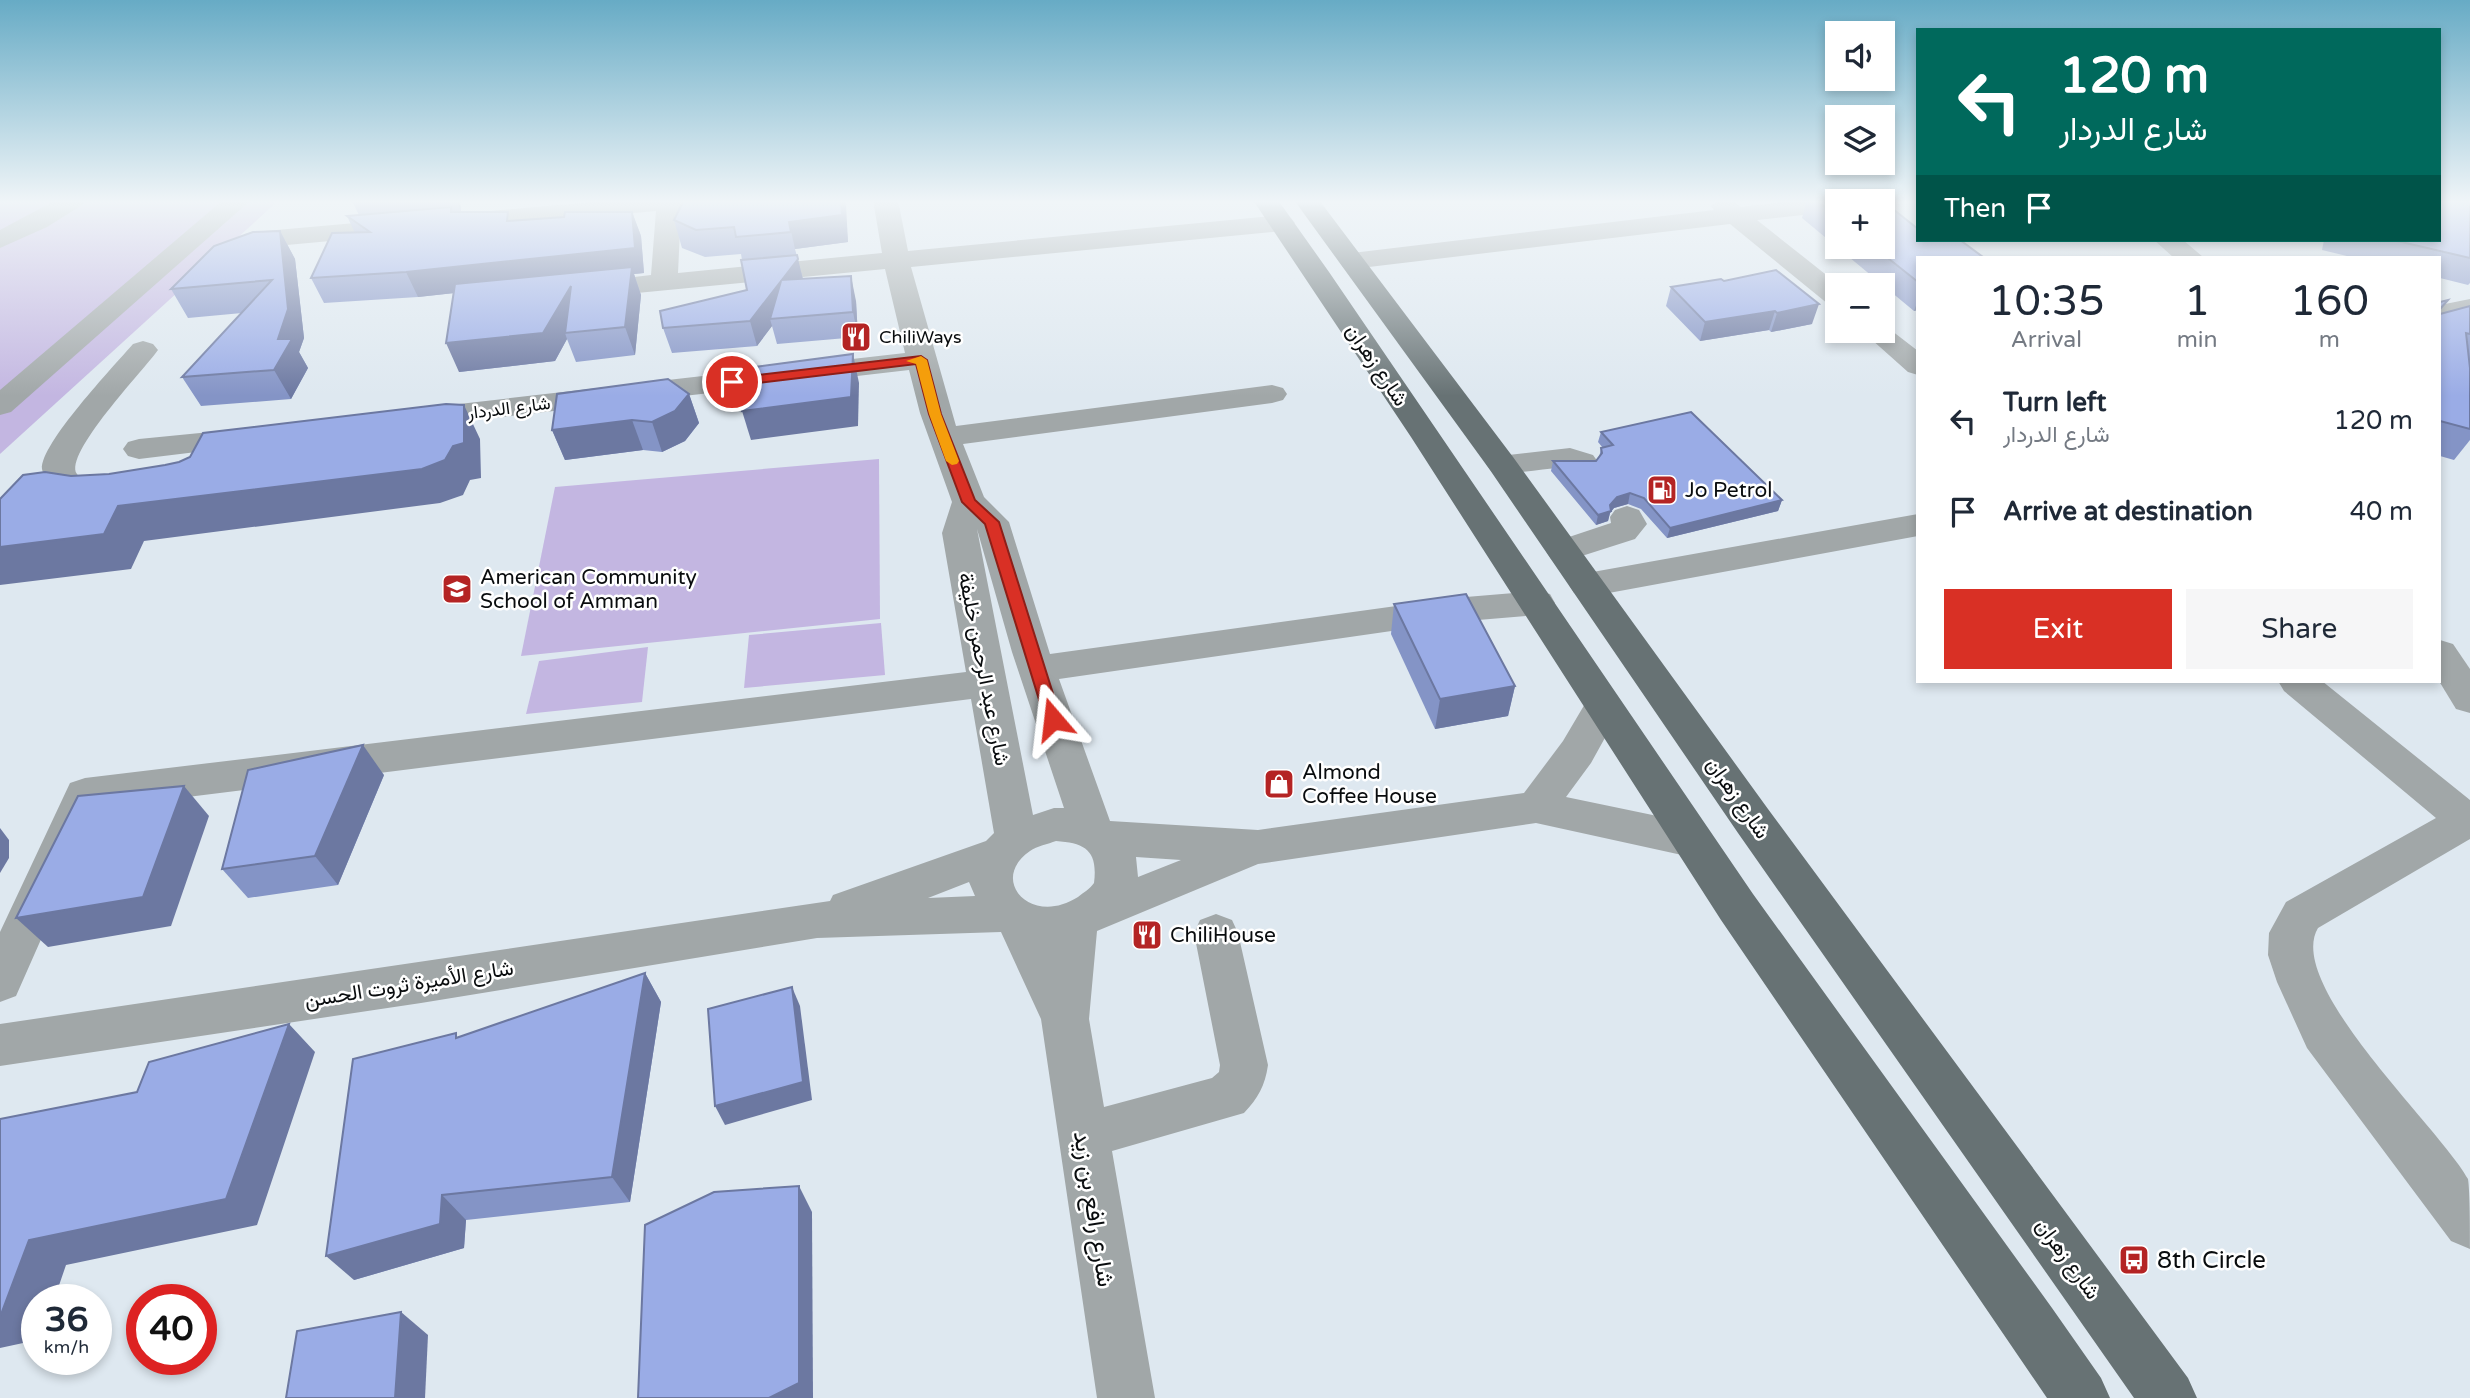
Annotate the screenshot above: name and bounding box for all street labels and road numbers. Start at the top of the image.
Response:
street label: شارع زهران [1339,319,1413,412]
street label: شارع الدردار [465,392,552,425]
street label: شارع عبد الرحمن خليفة [952,570,1015,768]
street label: شارع زهران [1700,753,1775,844]
street label: شارع الأميرة ثروت الحسن [303,956,516,1014]
street label: شارع رافع بن زيد [1065,1129,1120,1289]
street label: شارع زهران [2029,1214,2105,1305]

